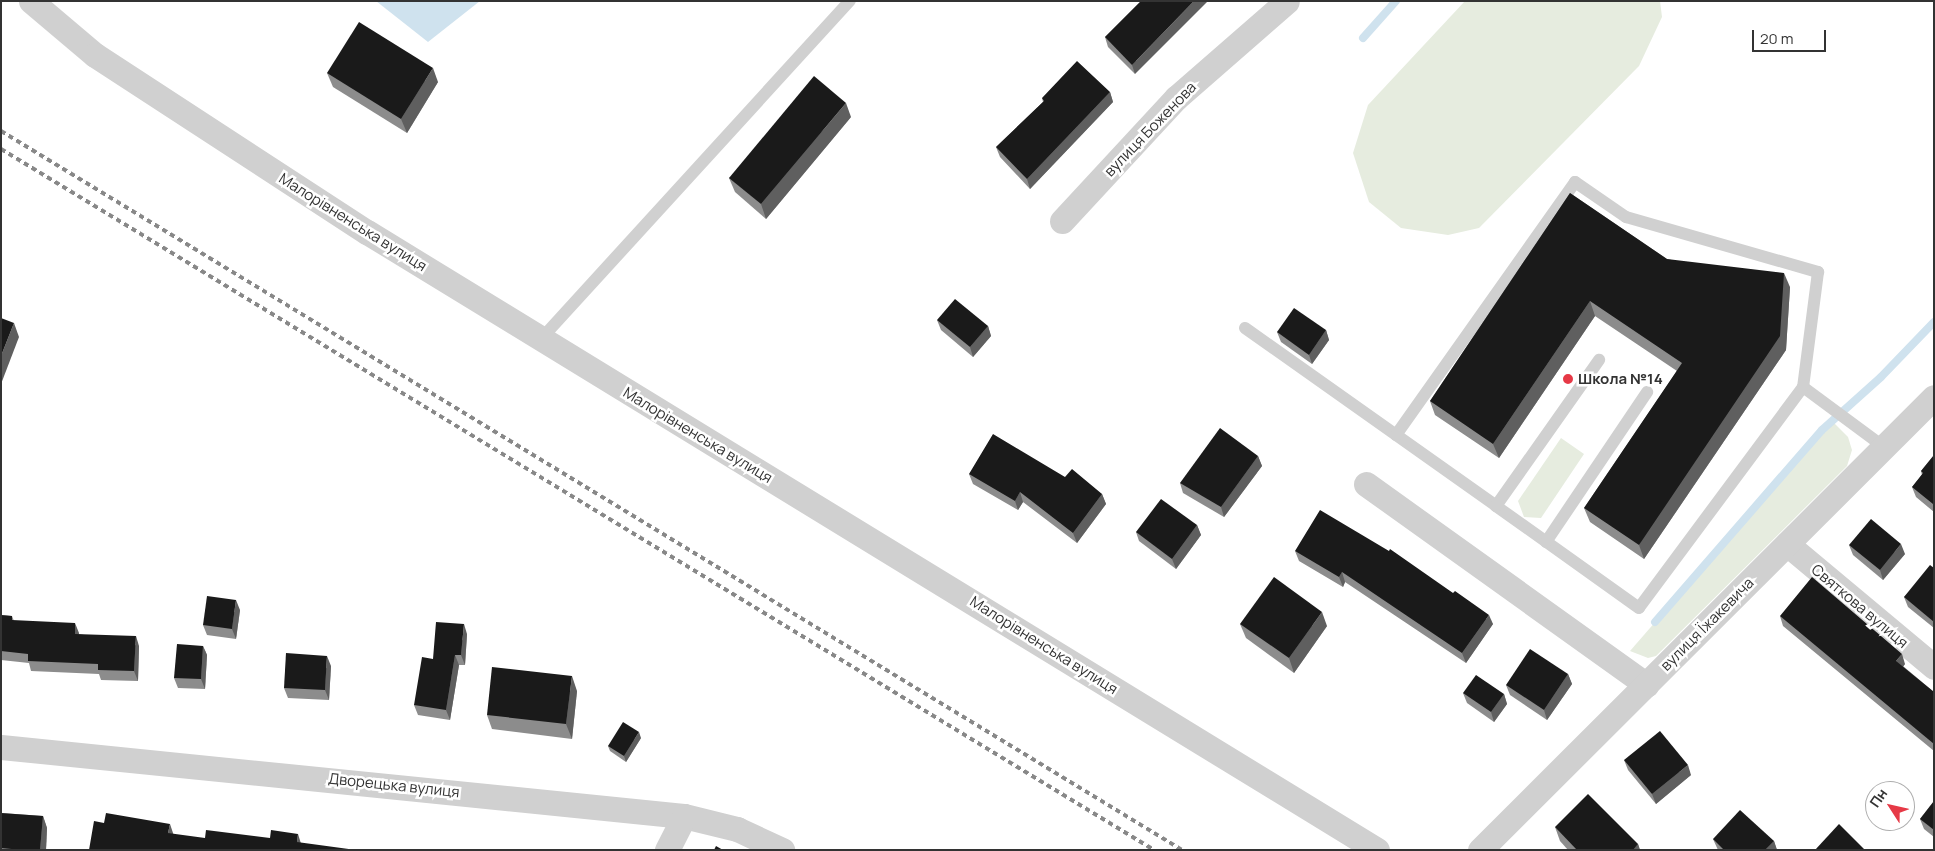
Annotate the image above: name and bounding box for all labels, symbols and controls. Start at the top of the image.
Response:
scale bar [1755,20,1829,52]
text: 20 m [1760,28,1793,49]
street label: вулиця Боженова [1100,78,1200,180]
street label: Малорівненська вулиця [276,169,430,275]
place label: Школа №14 [1578,370,1663,388]
marker: Школа №14 [1562,373,1574,385]
street label: Малорівненська вулиця [620,383,776,487]
street label: Святкова вулиця [1808,560,1912,652]
street label: вулиця Їжакевича [1657,574,1757,674]
street label: Малорівненська вулиця [967,592,1121,698]
street label: Дворецька вулиця [327,769,461,801]
north arrow [1865,781,1915,831]
text: Пн [1865,785,1891,811]

